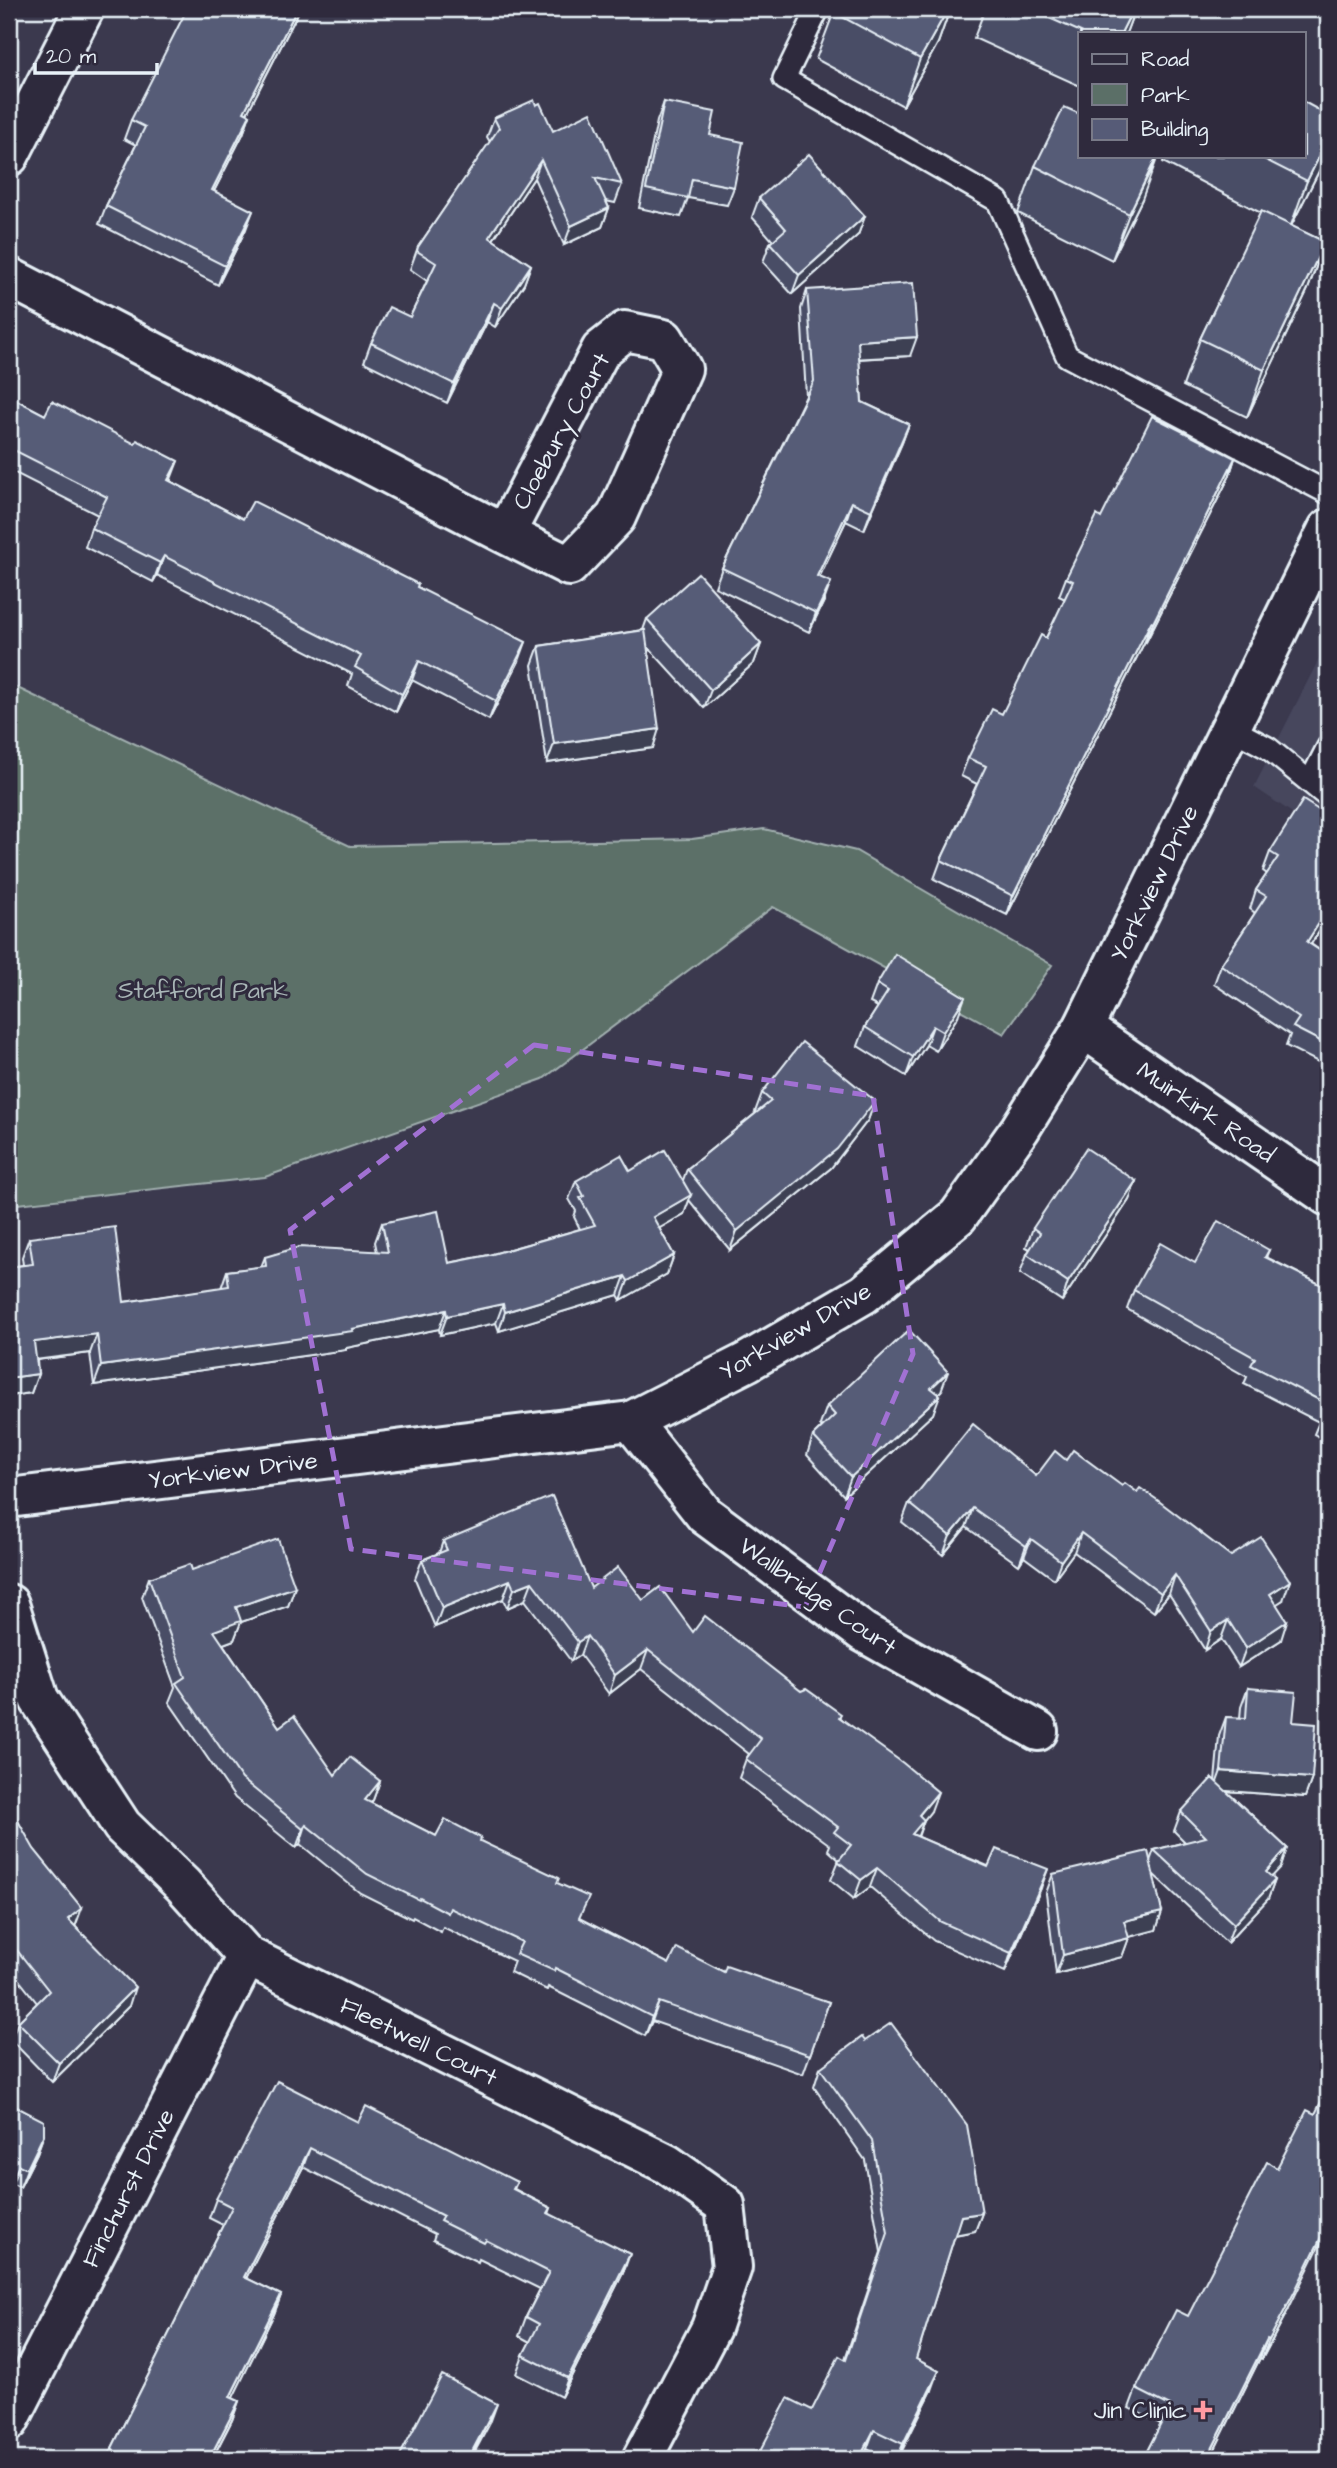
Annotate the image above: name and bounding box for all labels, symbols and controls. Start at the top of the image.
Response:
scale bar [35,32,158,76]
legend [1078,32,1306,158]
text: 20 m [46,42,97,71]
text: Road [1141,45,1189,74]
text: Park [1141,81,1190,110]
text: Building [1141,115,1209,146]
street label: Cloebury Court [505,347,620,517]
street label: Yorkview Drive [1102,799,1208,967]
park label: Stafford Park [118,974,288,1008]
street label: Muirkirk Road [1130,1054,1281,1172]
street label: Yorkview Drive [713,1275,878,1389]
street label: Yorkview Drive [147,1444,320,1498]
street label: Wallbridge Court [731,1530,903,1665]
street label: Fleetwell Court [334,1989,503,2095]
street label: Finchurst Drive [74,2103,184,2274]
place label: Jin Clinic [1094,2394,1187,2428]
marker: Jin Clinic [1193,2400,1213,2420]

